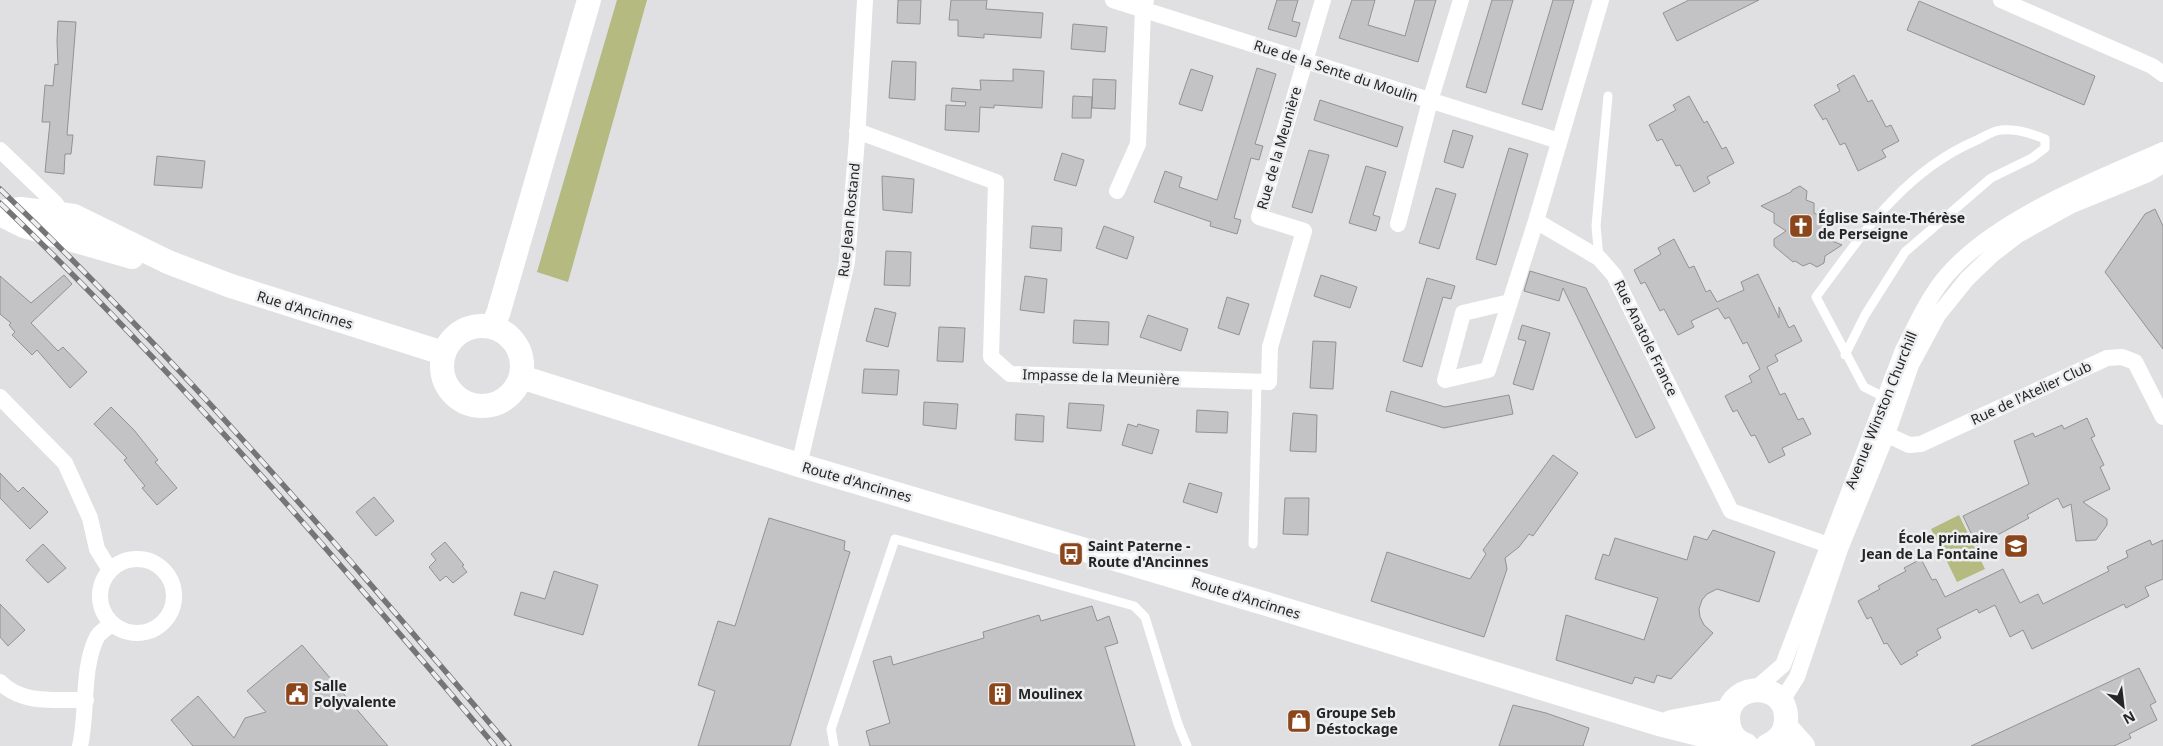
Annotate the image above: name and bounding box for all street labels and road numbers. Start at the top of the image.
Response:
street label: Rue de la Sente du Moulin [1252,35,1421,106]
street label: Rue de la Meunière [1252,84,1305,211]
street label: Rue Jean Rostand [833,162,864,278]
street label: Rue Anatole France [1610,277,1683,399]
street label: Rue d'Ancinnes [255,286,356,333]
street label: Avenue Winston Churchill [1840,328,1921,491]
street label: Rue de l'Atelier Club [1967,356,2094,429]
street label: Impasse de la Meunière [1022,364,1180,389]
street label: Route d'Ancinnes [800,457,914,506]
street label: Route d'Ancinnes [1189,572,1303,623]

